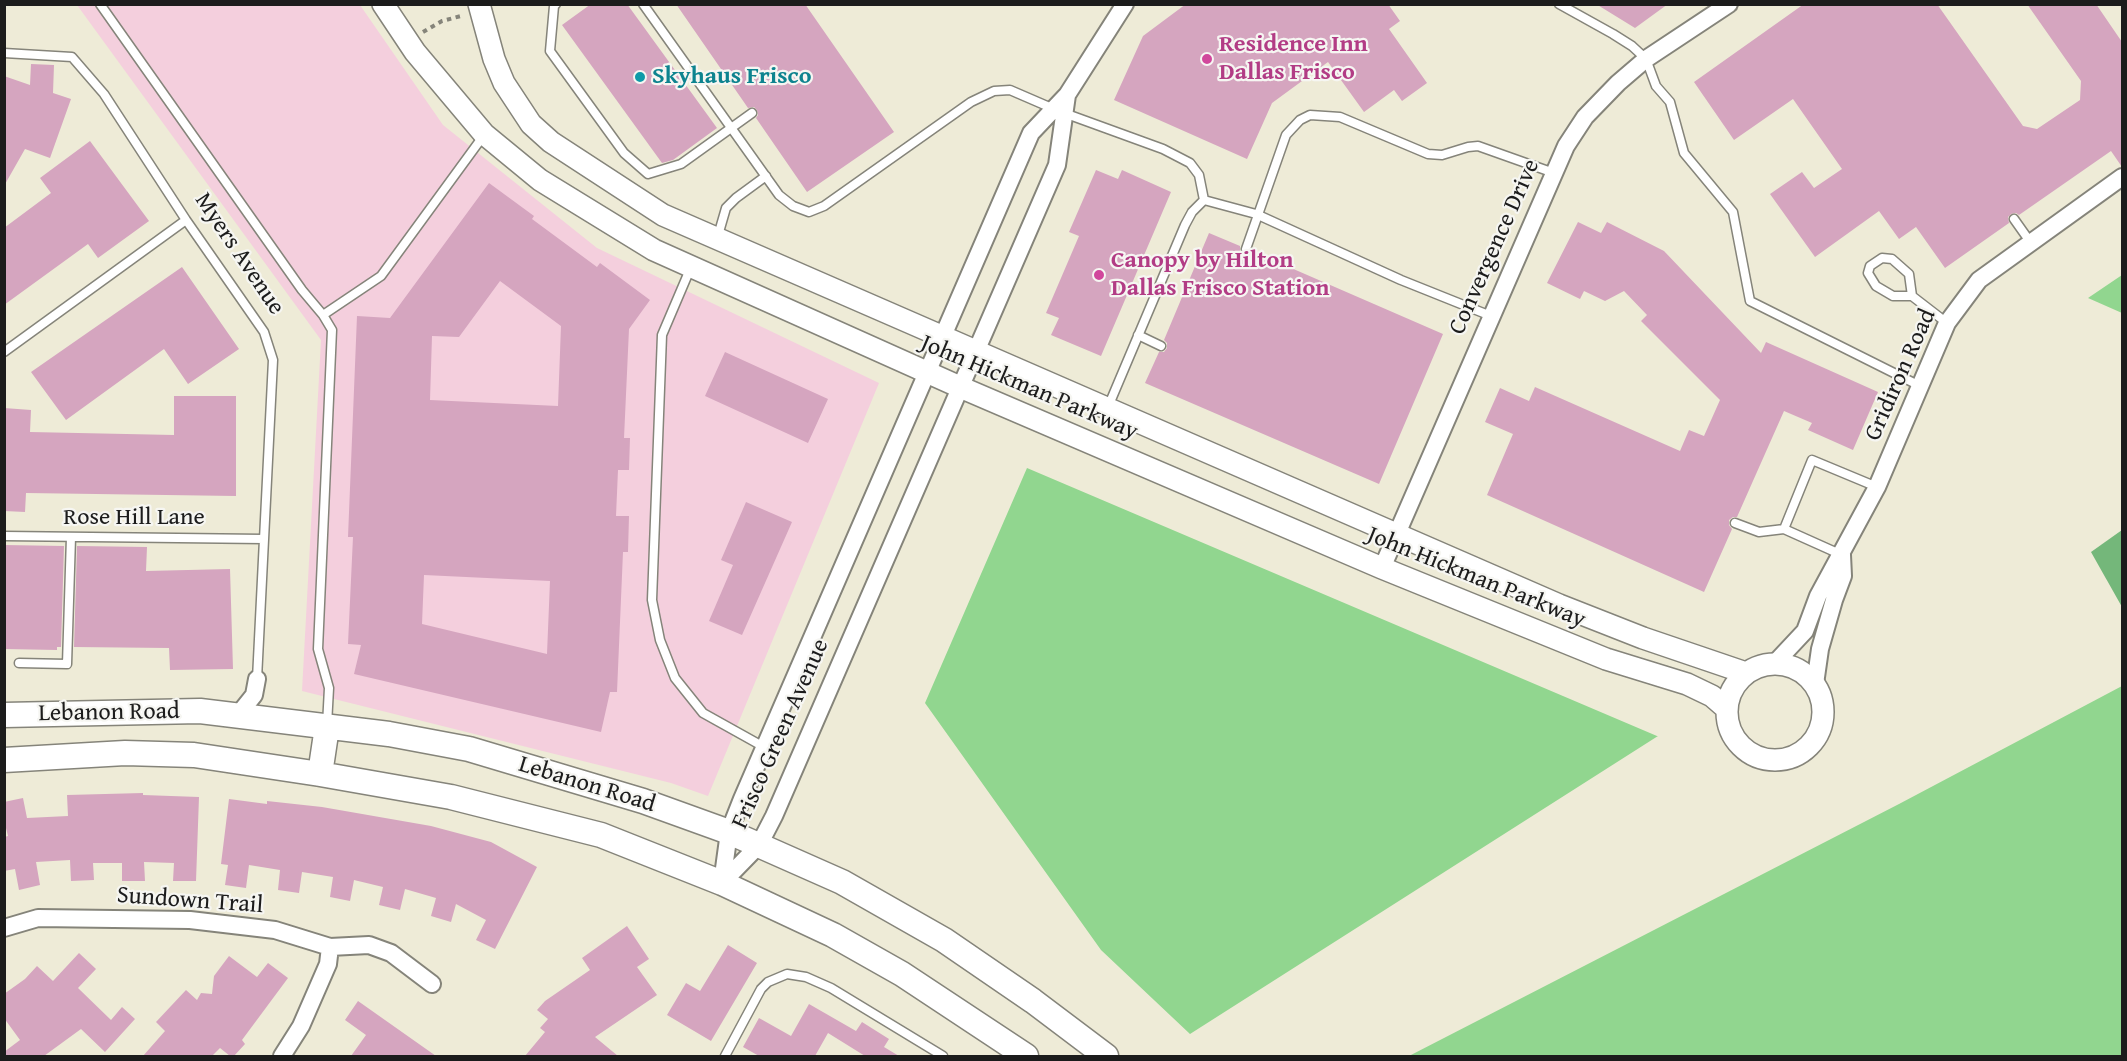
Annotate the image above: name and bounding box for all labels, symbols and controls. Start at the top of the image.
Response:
place label: Residence Inn Dallas Frisco [1219,31,1368,87]
marker: Residence Inn Dallas Frisco [1200,52,1214,66]
place label: Skyhaus Frisco [652,63,811,91]
marker: Skyhaus Frisco [633,70,647,84]
street label: Convergence Drive [1443,155,1547,339]
street label: Myers Avenue [188,188,290,320]
place label: Canopy by Hilton Dallas Frisco Station [1111,247,1330,303]
marker: Canopy by Hilton Dallas Frisco Station [1092,268,1106,282]
street label: Gridiron Road [1859,305,1943,445]
street label: John Hickman Parkway [916,329,1142,447]
street label: Rose Hill Lane [63,504,205,532]
street label: John Hickman Parkway [1363,521,1589,635]
street label: Frisco Green Avenue [726,635,836,833]
street label: Lebanon Road [38,697,180,729]
street label: Lebanon Road [515,751,659,819]
street label: Sundown Trail [116,882,264,920]

